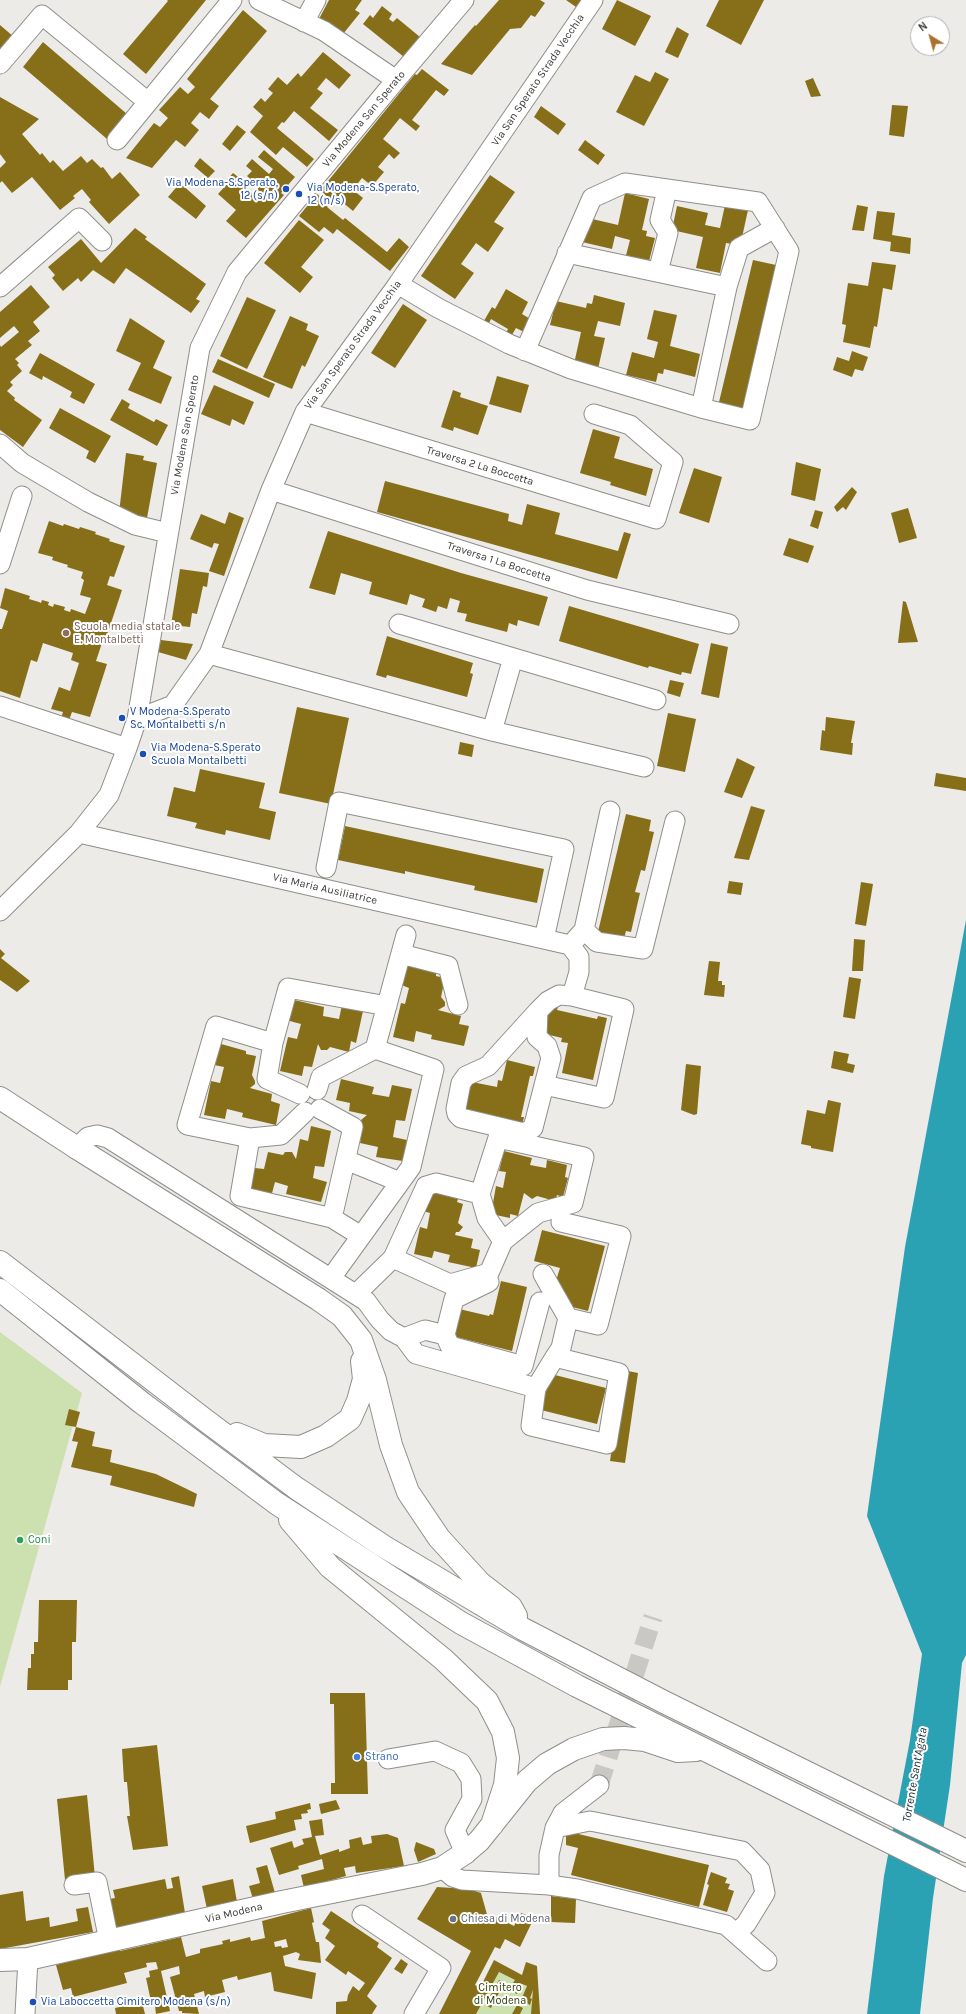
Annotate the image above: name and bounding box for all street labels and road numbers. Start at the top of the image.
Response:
street label: Via San Sperato Strada Vecchia [489,11,587,149]
street label: Via Modena San Sperato [320,68,408,170]
street label: Via San Sperato Strada Vecchia [302,278,404,412]
street label: Via Modena San Sperato [168,374,202,496]
street label: Traversa 2 La Boccetta [425,443,535,489]
street label: Traversa 1 La Boccetta [445,539,553,585]
street label: Via Maria Ausiliatrice [272,871,378,907]
street label: Via Modena [204,1900,264,1926]

